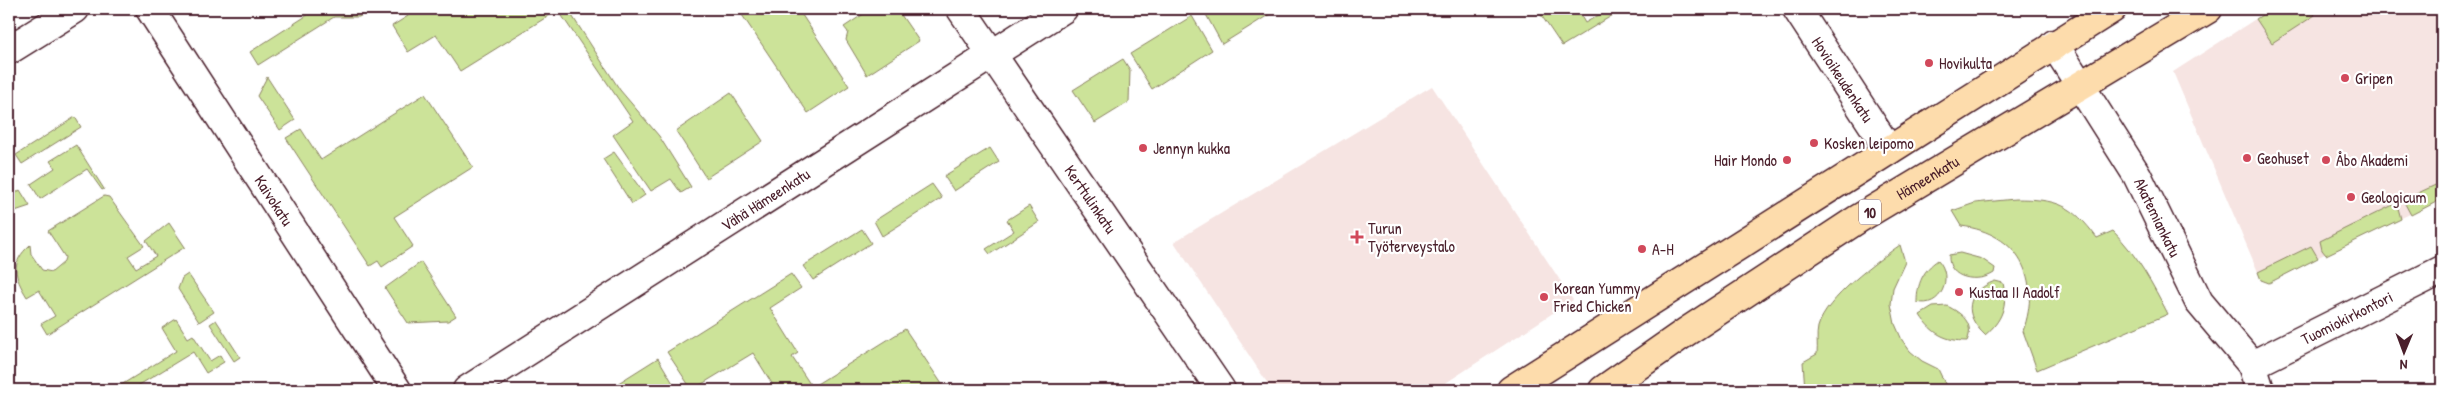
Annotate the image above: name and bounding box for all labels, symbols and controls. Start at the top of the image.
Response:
street label: Hovioikeudenkatu [1807,32,1879,127]
place label: Hovikulta [1939,52,1992,74]
marker: Hovikulta [1923,57,1935,69]
place label: Gripen [2355,67,2393,89]
marker: Gripen [2339,72,2351,84]
place label: Kosken leipomo [1824,132,1914,154]
place label: Jennyn kukka [1153,137,1230,159]
marker: Kosken leipomo [1808,137,1820,149]
marker: Jennyn kukka [1137,142,1149,154]
place label: Geohuset [2257,147,2309,169]
place label: Hair Mondo [1714,149,1778,171]
place label: Åbo Akademi [2336,149,2408,171]
street label: Hämeenkatu [1892,150,1963,205]
marker: Geohuset [2241,152,2253,164]
marker: Hair Mondo [1781,154,1793,166]
marker: Åbo Akademi [2320,154,2332,166]
street label: Kerttulinkatu [1059,160,1122,238]
street label: Vähä Hämeenkatu [717,162,814,236]
street label: Kaivokatu [250,171,299,230]
street label: Akatemiankatu [2129,174,2186,261]
place label: Geologicum [2361,186,2427,208]
marker: Geologicum [2345,191,2357,203]
road number: 10 [1859,200,1881,224]
place label: Turun Työterveystalo [1368,217,1455,257]
marker: Turun Työterveystalo [1350,230,1364,244]
place label: A-H [1652,238,1674,260]
marker: A-H [1636,243,1648,255]
place label: Korean Yummy Fried Chicken [1553,277,1641,317]
place label: Kustaa II Aadolf [1969,281,2060,303]
street label: Tuomiokirkontori [2297,285,2396,350]
marker: Kustaa II Aadolf [1953,286,1965,298]
marker: Korean Yummy Fried Chicken [1538,291,1550,303]
north arrow [2378,326,2428,376]
text: N [2399,356,2408,375]

